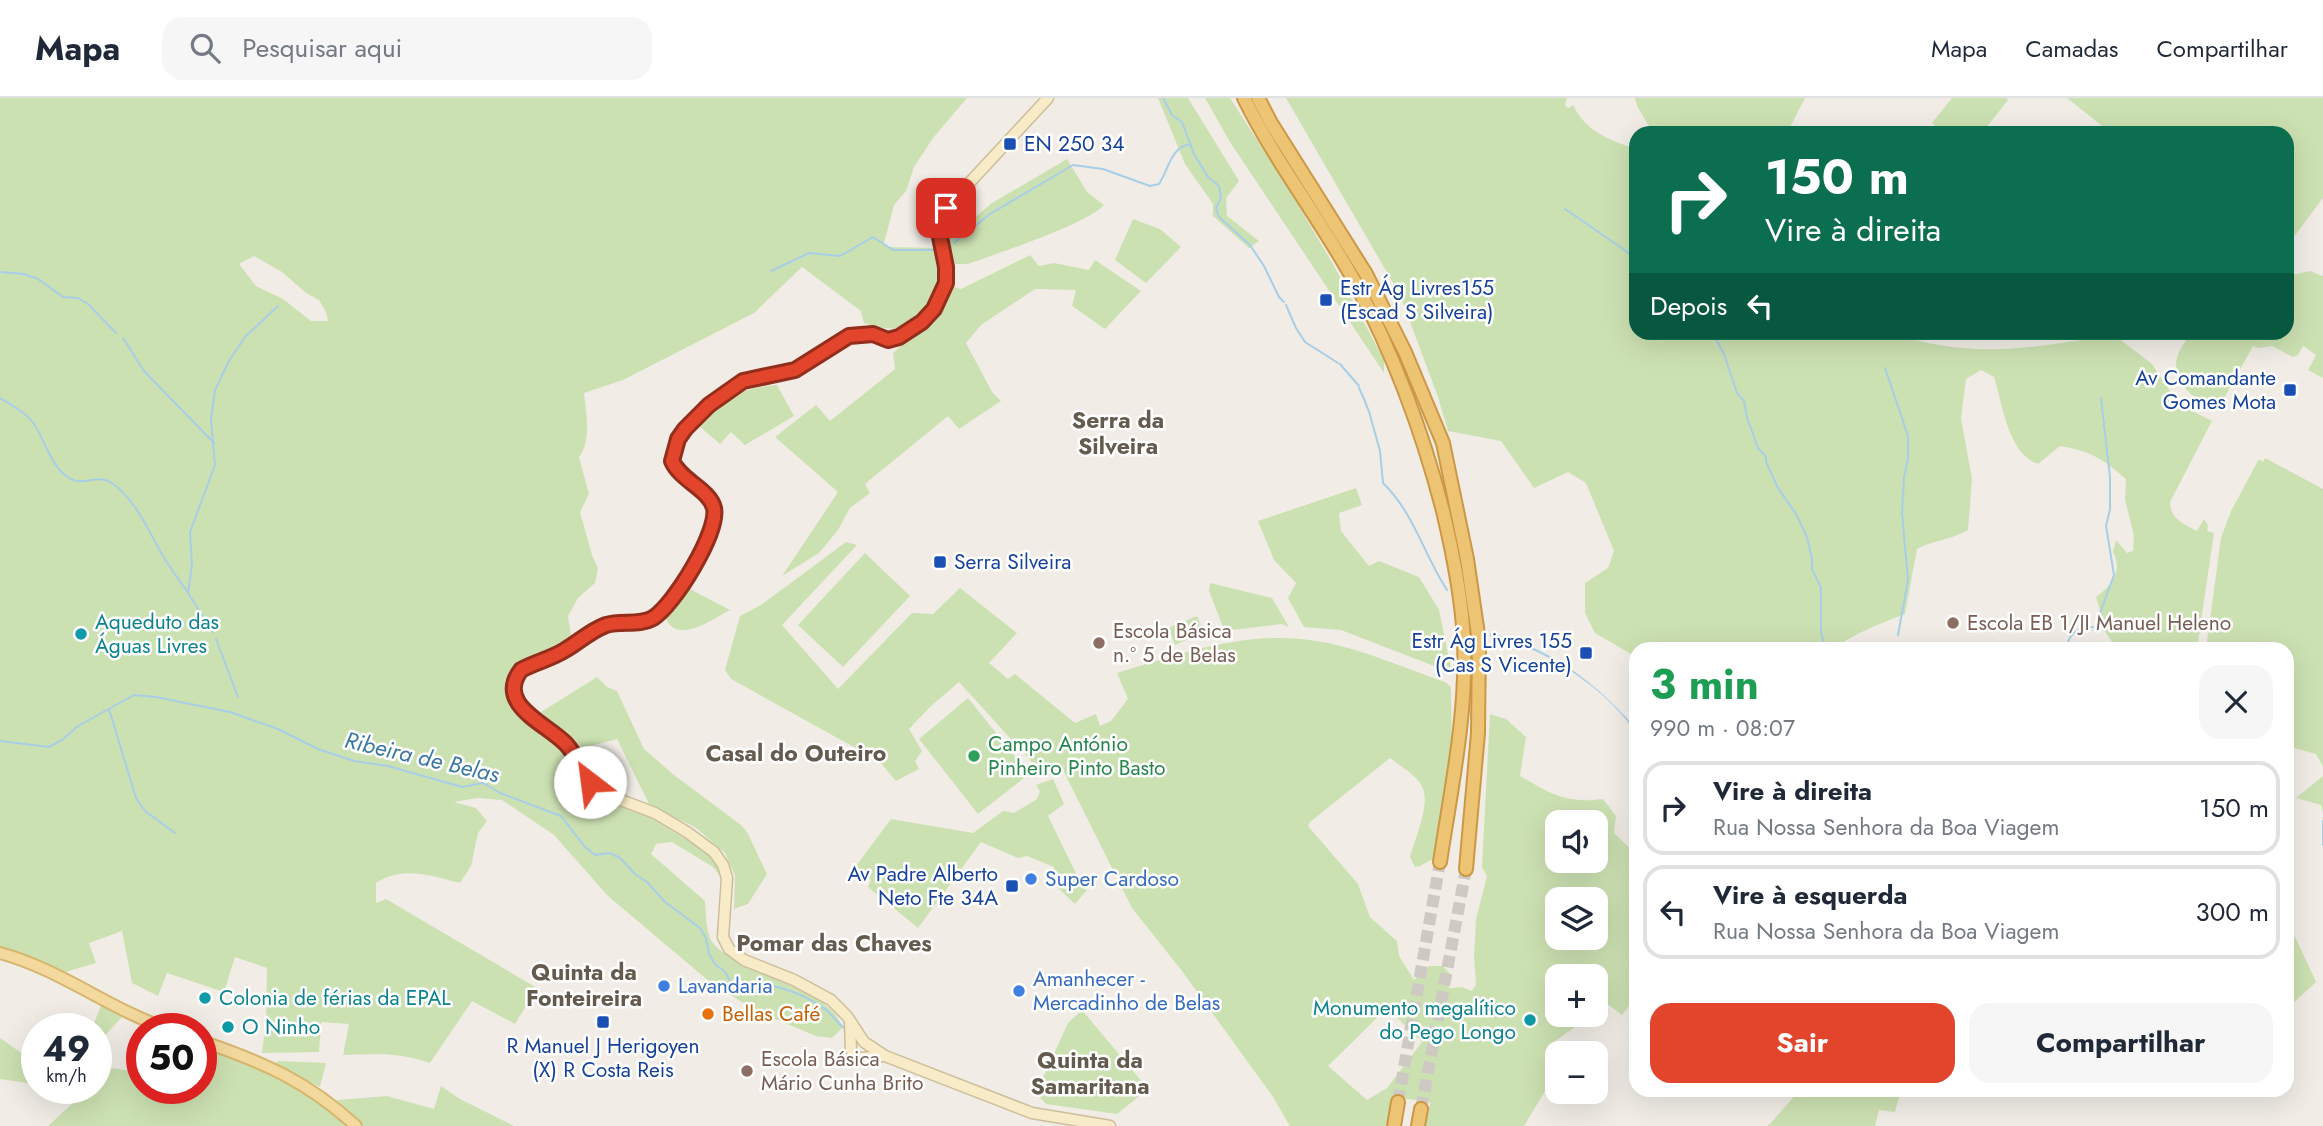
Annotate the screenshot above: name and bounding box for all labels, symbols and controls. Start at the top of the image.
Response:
search box [162,17,652,80]
text: Mapa [35,25,120,72]
icon: search [186,29,224,67]
text: Pesquisar aqui [242,29,402,67]
text: Mapa [1931,31,1987,66]
text: Camadas [2025,31,2118,66]
text: Compartilhar [2156,31,2288,66]
place label: EN 250 34 [1024,129,1125,159]
marker: EN 250 34 [1002,136,1018,152]
text: 150 m [1765,142,1909,212]
icon: right [1650,154,1741,245]
pin [916,178,976,238]
icon: arrive [927,189,965,227]
text: Vire à direita [1765,207,1941,253]
place label: Estr Ág Livres155 (Escad S Silveira) [1340,273,1494,327]
text: Depois [1650,287,1727,325]
icon: left [1741,287,1779,325]
marker: Estr Ág Livres155 (Escad S Silveira) [1318,292,1334,308]
place label: Av Comandante Gomes Mota [2135,363,2276,417]
marker: Av Comandante Gomes Mota [2282,382,2298,398]
district label: Serra da Silveira [1072,403,1164,463]
place label: Serra Silveira [954,547,1071,577]
marker: Serra Silveira [932,554,948,570]
place label: Aqueduto das Águas Livres [95,607,219,661]
place label: Escola EB 1/JI Manuel Heleno [1967,608,2231,638]
marker: Escola EB 1/JI Manuel Heleno [1945,615,1961,631]
place label: Escola Básica n.º 5 de Belas [1113,616,1236,670]
marker: Aqueduto das Águas Livres [73,626,89,642]
place label: Estr Ág Livres 155 (Cas S Vicente) [1412,626,1572,680]
marker: Escola Básica n.º 5 de Belas [1091,635,1107,651]
marker: Estr Ág Livres 155 (Cas S Vicente) [1578,645,1594,661]
text: 3 min [1650,654,1759,715]
button: close [2199,665,2273,739]
text: 990 m · 08:07 [1650,711,1795,745]
water label: Ribeira de Belas [341,723,504,792]
place label: Campo António Pinheiro Pinto Basto [988,729,1166,783]
district label: Casal do Outeiro [706,736,886,770]
position arrow [553,745,627,819]
marker: Campo António Pinheiro Pinto Basto [966,748,982,764]
text: Vire à direita [1713,772,1872,810]
icon: right [1654,789,1692,827]
text: 150 m [2199,789,2269,827]
map controls [1545,810,1608,1104]
button: sound [1545,810,1608,873]
text: Rua Nossa Senhora da Boa Viagem [1713,810,2059,844]
place label: Av Padre Alberto Neto Fte 34A [848,859,998,913]
place label: Super Cardoso [1045,864,1179,894]
marker: Super Cardoso [1023,871,1039,887]
text: Vire à esquerda [1713,876,1908,914]
marker: Av Padre Alberto Neto Fte 34A [1004,878,1020,894]
button: layers [1545,887,1608,950]
icon: left [1654,893,1692,931]
text: 300 m [2196,893,2269,931]
text: Rua Nossa Senhora da Boa Viagem [1713,914,2059,948]
district label: Pomar das Chaves [736,926,932,960]
district label: Quinta da Fonteireira [526,955,642,1015]
place label: Amanhecer - Mercadinho de Belas [1033,964,1220,1018]
button: + [1545,964,1608,1027]
place label: Lavandaria [678,971,773,1001]
marker: Lavandaria [656,978,672,994]
place label: Colonia de férias da EPAL [219,983,451,1013]
marker: Amanhecer - Mercadinho de Belas [1011,983,1027,999]
marker: Colonia de férias da EPAL [197,990,213,1006]
place label: Monumento megalítico do Pego Longo [1313,993,1516,1047]
place label: Bellas Café [722,999,821,1029]
button: Sair [1650,1003,1955,1083]
button: Compartilhar [1969,1003,2273,1083]
marker: Bellas Café [700,1006,716,1022]
place label: O Ninho [242,1012,320,1042]
marker: Monumento megalítico do Pego Longo [1522,1012,1538,1028]
speed limit sign: 50 [126,1013,217,1104]
marker: R Manuel J Herigoyen (X) R Costa Reis [595,1014,611,1030]
marker: O Ninho [220,1019,236,1035]
text: 49 [43,1024,90,1074]
place label: R Manuel J Herigoyen (X) R Costa Reis [507,1031,699,1085]
button: − [1545,1041,1608,1104]
district label: Quinta da Samaritana [1030,1043,1150,1103]
place label: Escola Básica Mário Cunha Brito [761,1044,923,1098]
text: km/h [46,1063,87,1089]
marker: Escola Básica Mário Cunha Brito [739,1063,755,1079]

